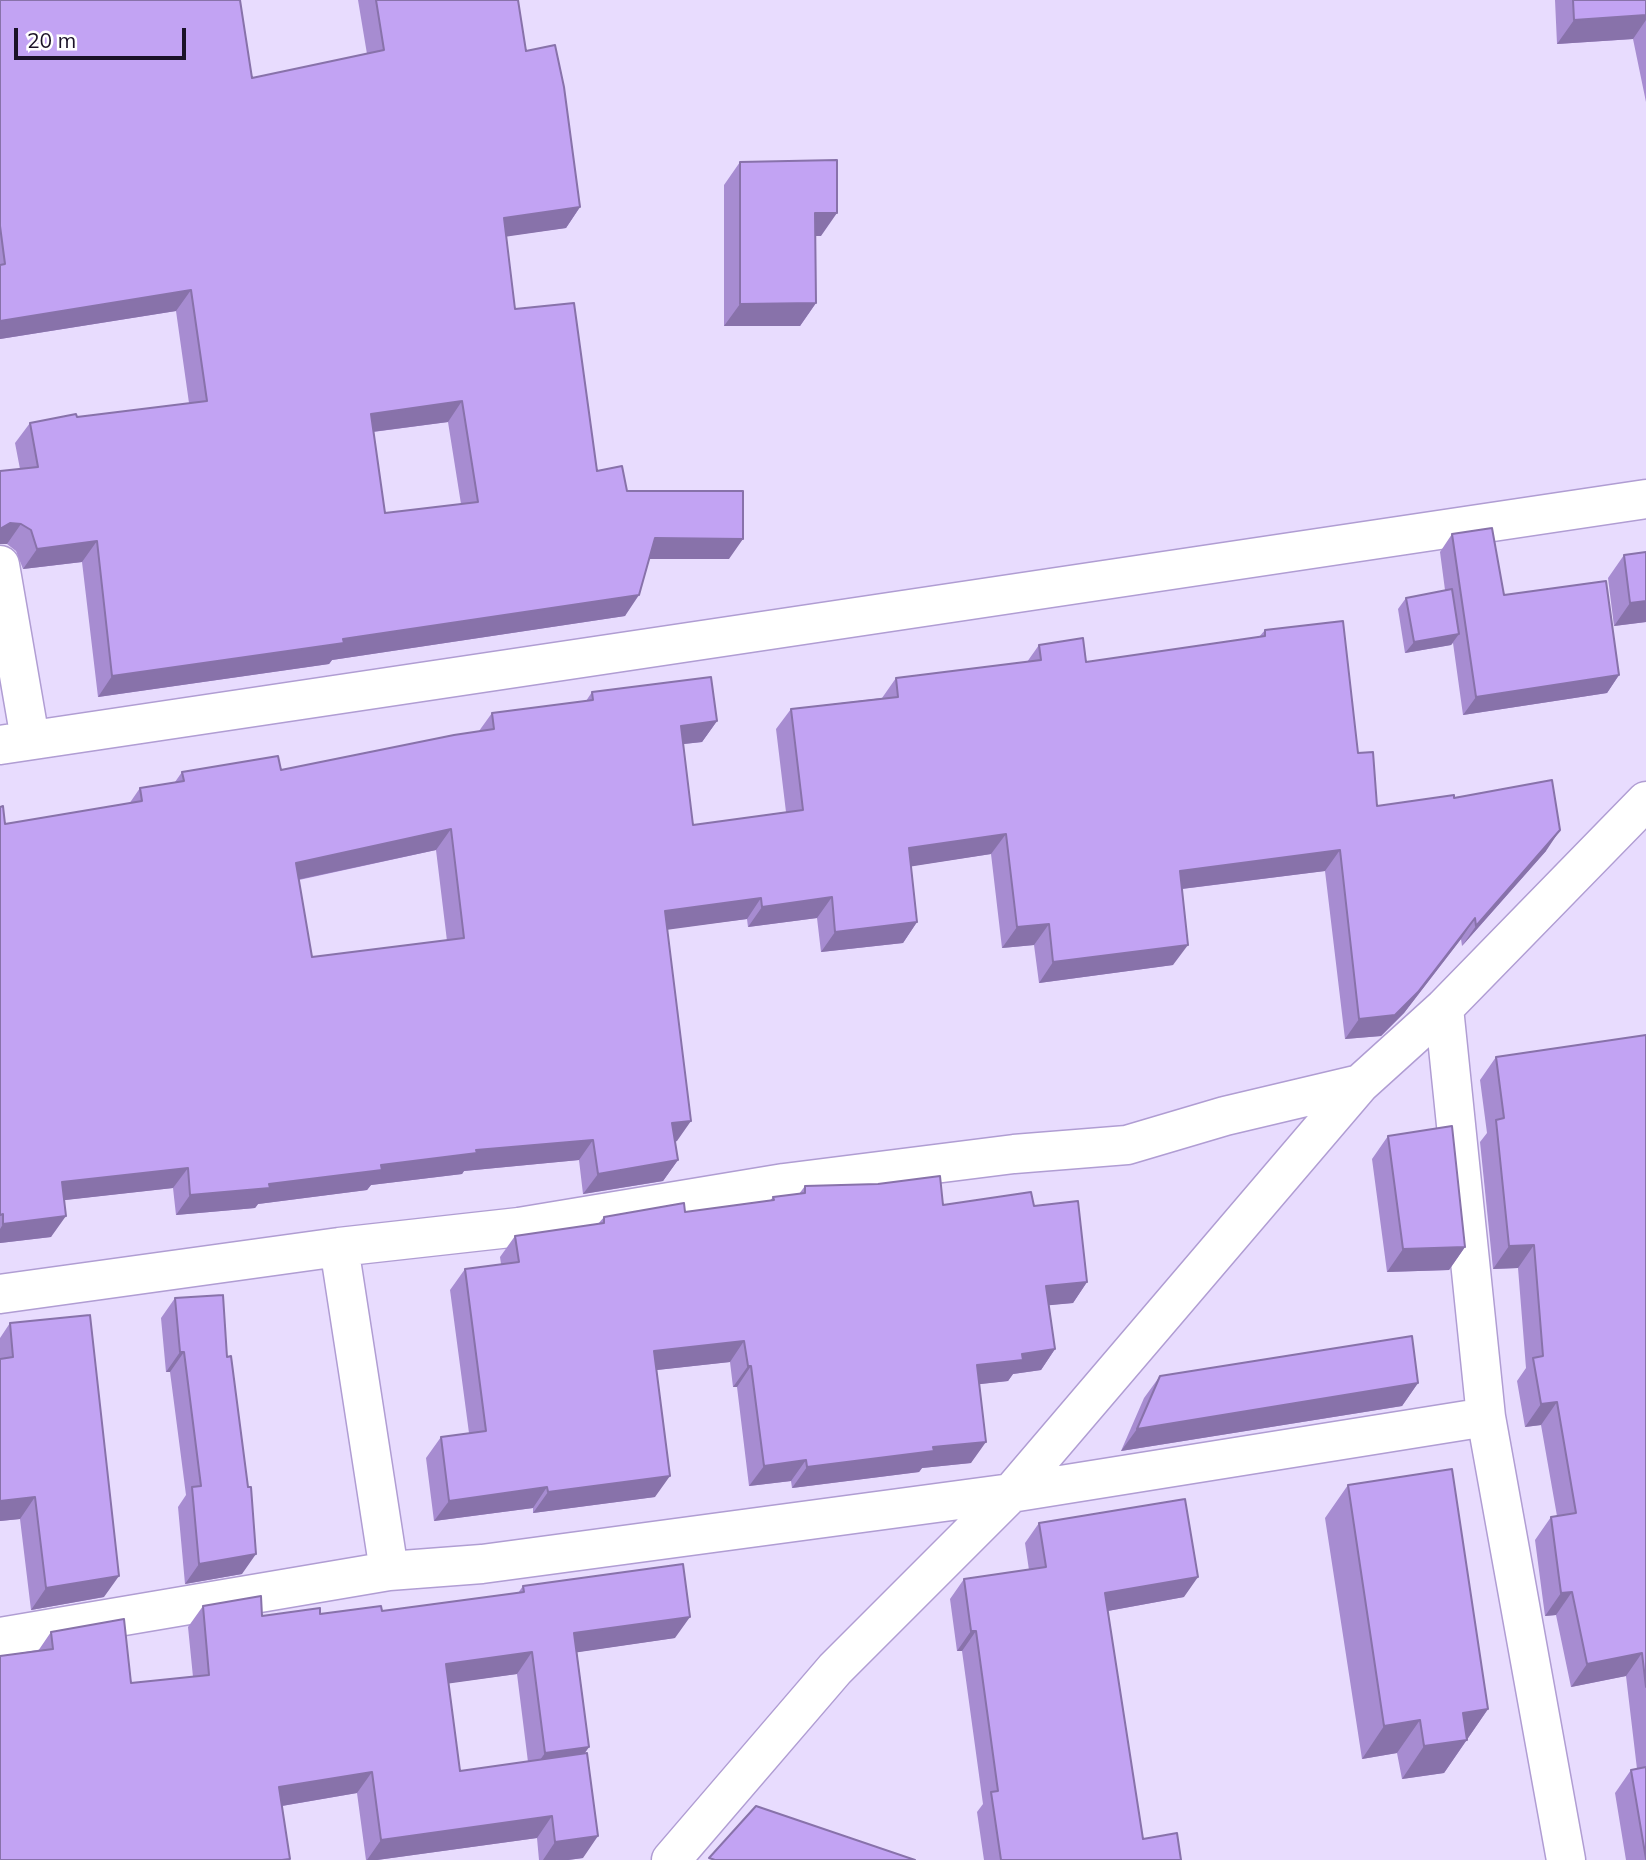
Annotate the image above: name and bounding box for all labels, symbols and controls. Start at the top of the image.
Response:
scale bar [18,14,189,58]
text: 20 m [27,27,76,53]

